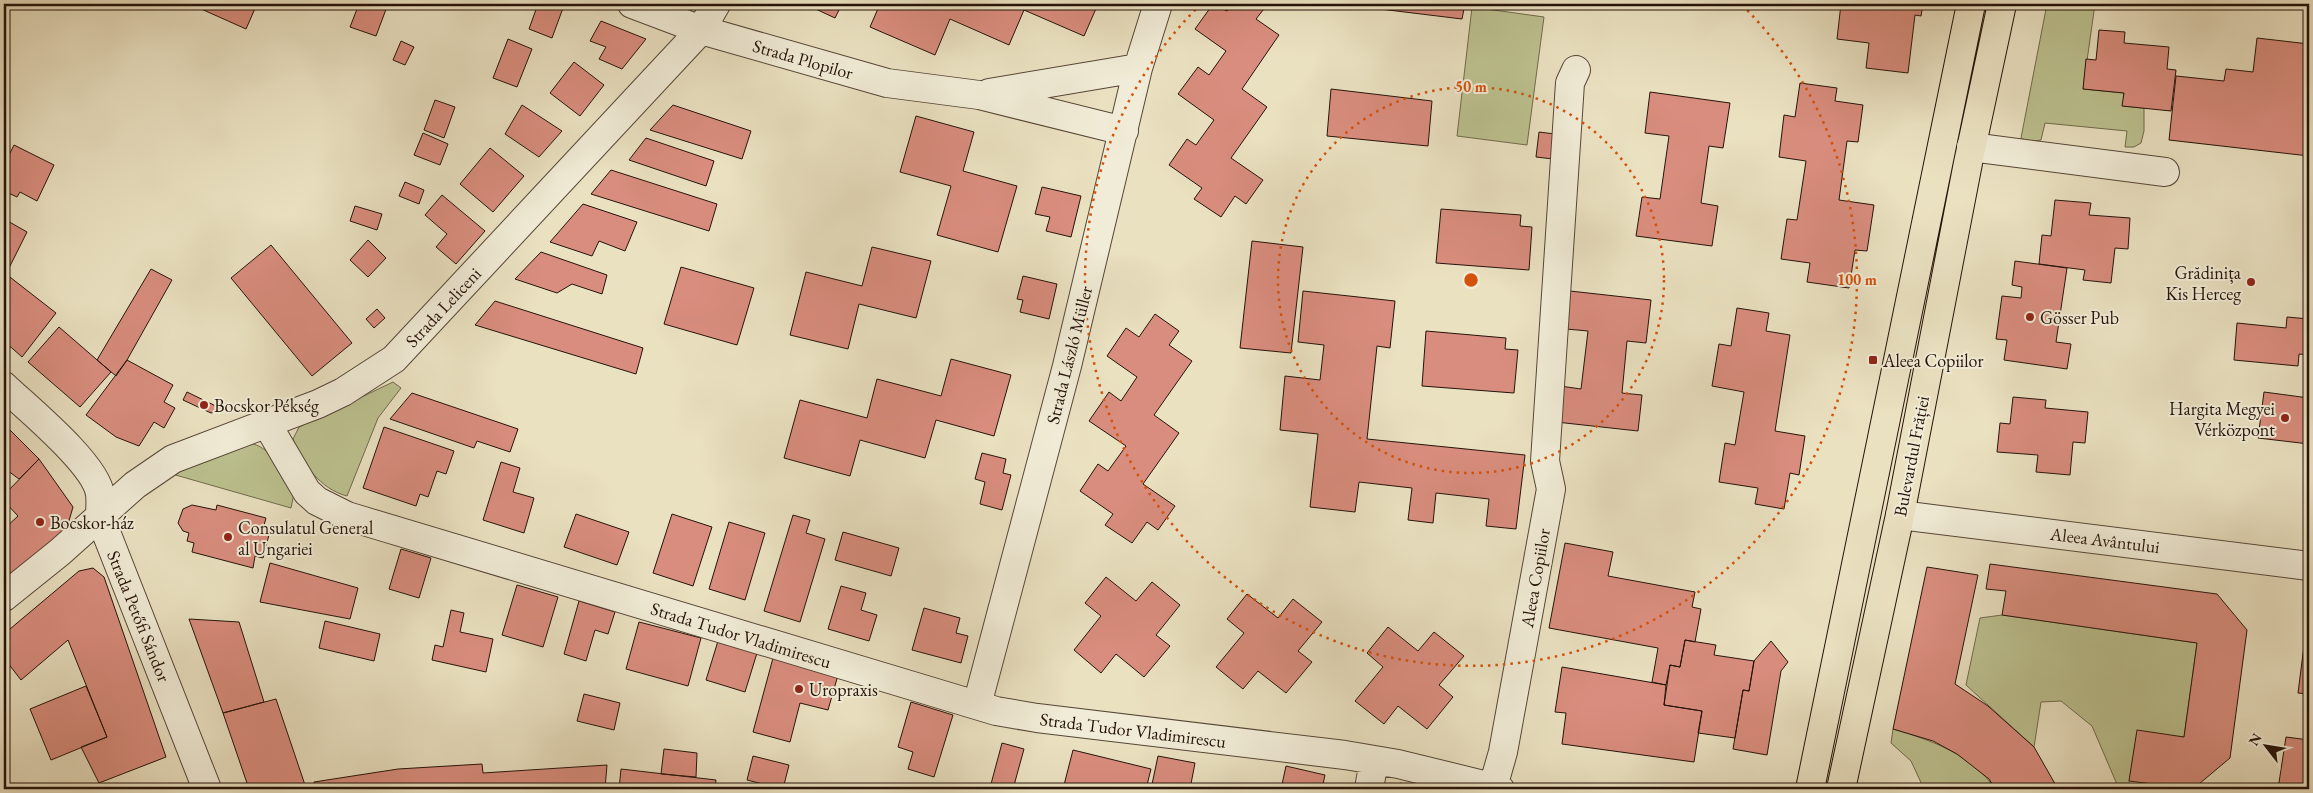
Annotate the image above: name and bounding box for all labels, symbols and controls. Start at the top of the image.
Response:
street label: Strada Plopilor [750,34,856,84]
text: 50 m [1455,77,1487,96]
place label: Grădinița Kis Herceg [2165,261,2242,305]
street label: Strada Leliceni [400,262,486,352]
text: 100 m [1837,270,1877,289]
centre of rings [1462,271,1480,289]
marker: Grădinița Kis Herceg [2245,276,2257,288]
street label: Strada László Müller [1041,284,1097,426]
place label: Gösser Pub [2040,306,2119,329]
marker: Gösser Pub [2024,311,2036,323]
place label: Aleea Copiilor [1882,349,1984,372]
marker: Aleea Copiilor [1867,354,1879,366]
street label: Bulevardul Frăției [1888,393,1934,518]
place label: Bocskor Pékség [214,394,319,417]
place label: Hargita Megyei Vérközpont [2169,397,2276,441]
marker: Bocskor Pékség [198,399,210,411]
marker: Hargita Megyei Vérközpont [2279,412,2291,424]
place label: Bocskor-ház [50,511,134,534]
marker: Bocskor-ház [34,516,46,528]
place label: Consulatul General al Ungariei [238,516,373,560]
street label: Aleea Avântului [2048,522,2162,558]
street label: Aleea Copiilor [1515,527,1555,630]
marker: Consulatul General al Ungariei [222,531,234,543]
street label: Strada Petőfi Sándor [102,547,176,685]
street label: Strada Tudor Vladimirescu [648,597,834,674]
place label: Uropraxis [809,678,878,701]
marker: Uropraxis [793,683,805,695]
street label: Strada Tudor Vladimirescu [1039,707,1228,753]
north arrow [2240,720,2290,770]
text: N [2244,729,2266,749]

